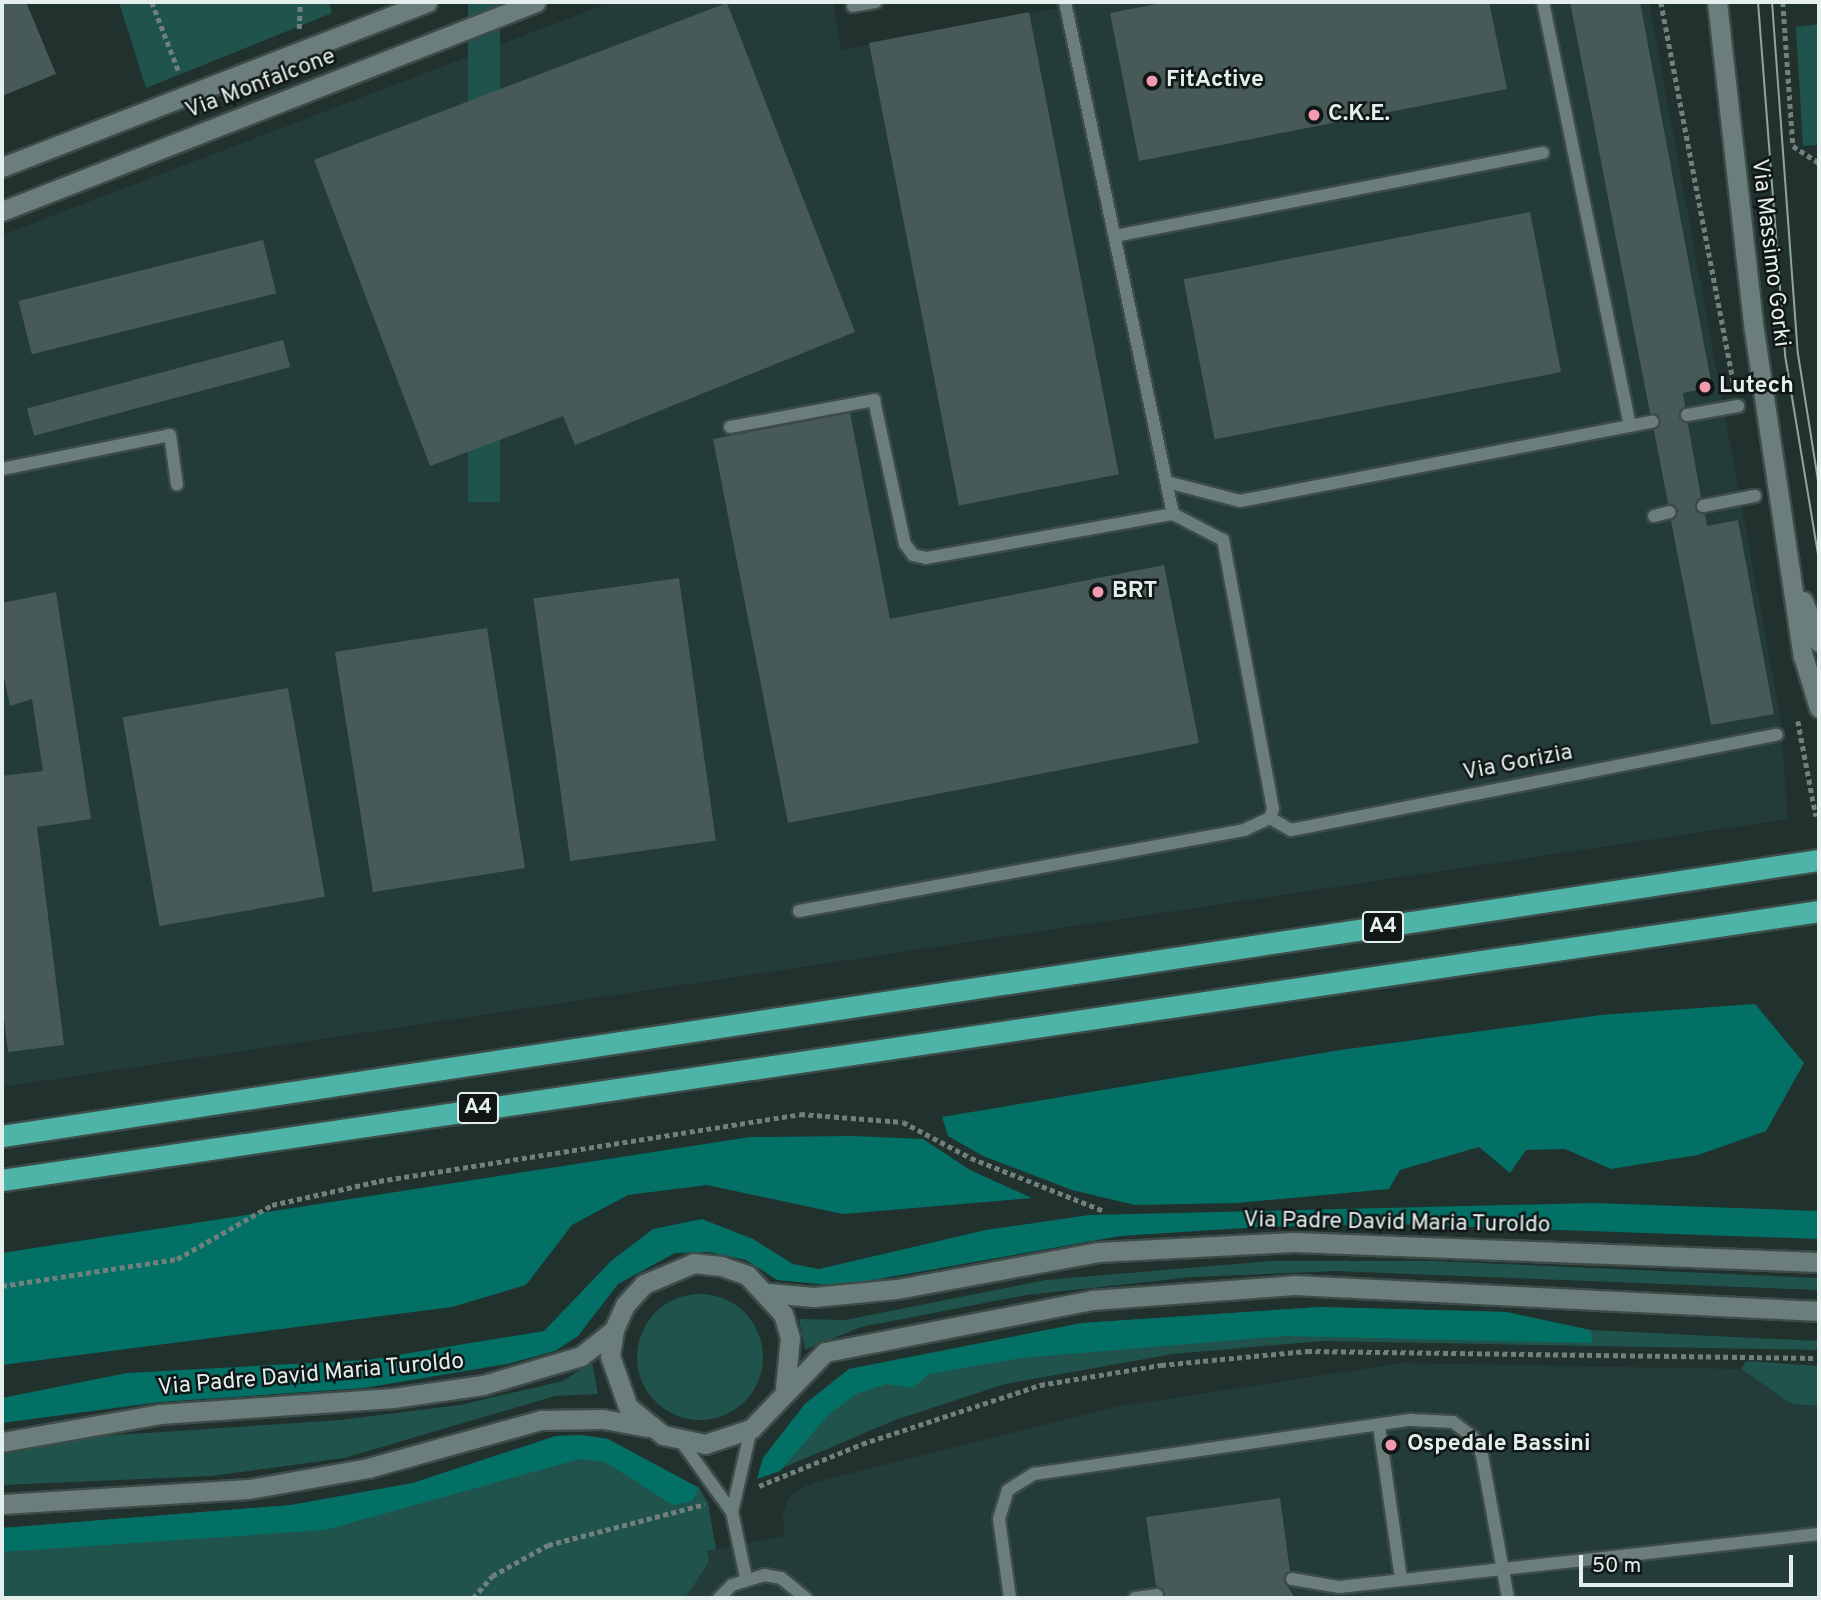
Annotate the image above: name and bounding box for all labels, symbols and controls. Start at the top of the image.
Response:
street label: Via Monfalcone [182,44,340,126]
place label: FitActive [1166,67,1264,95]
marker: FitActive [1144,73,1160,89]
place label: C.K.E. [1328,101,1390,129]
marker: C.K.E. [1306,107,1322,123]
street label: Via Massimo Gorki [1744,157,1794,349]
place label: Lutech [1719,373,1794,401]
marker: Lutech [1697,379,1713,395]
place label: BRT [1112,578,1157,606]
marker: BRT [1090,584,1106,600]
street label: Via Gorizia [1461,740,1575,788]
road number: A4 [1360,909,1406,944]
road number: A4 [455,1090,501,1126]
street label: Via Padre David Maria Turoldo [1243,1208,1551,1240]
street label: Via Padre David Maria Turoldo [156,1349,466,1403]
place label: Ospedale Bassini [1407,1431,1590,1459]
marker: Ospedale Bassini [1381,1435,1401,1455]
scale bar [1583,1540,1797,1584]
text: 50 m [1592,1553,1641,1580]

